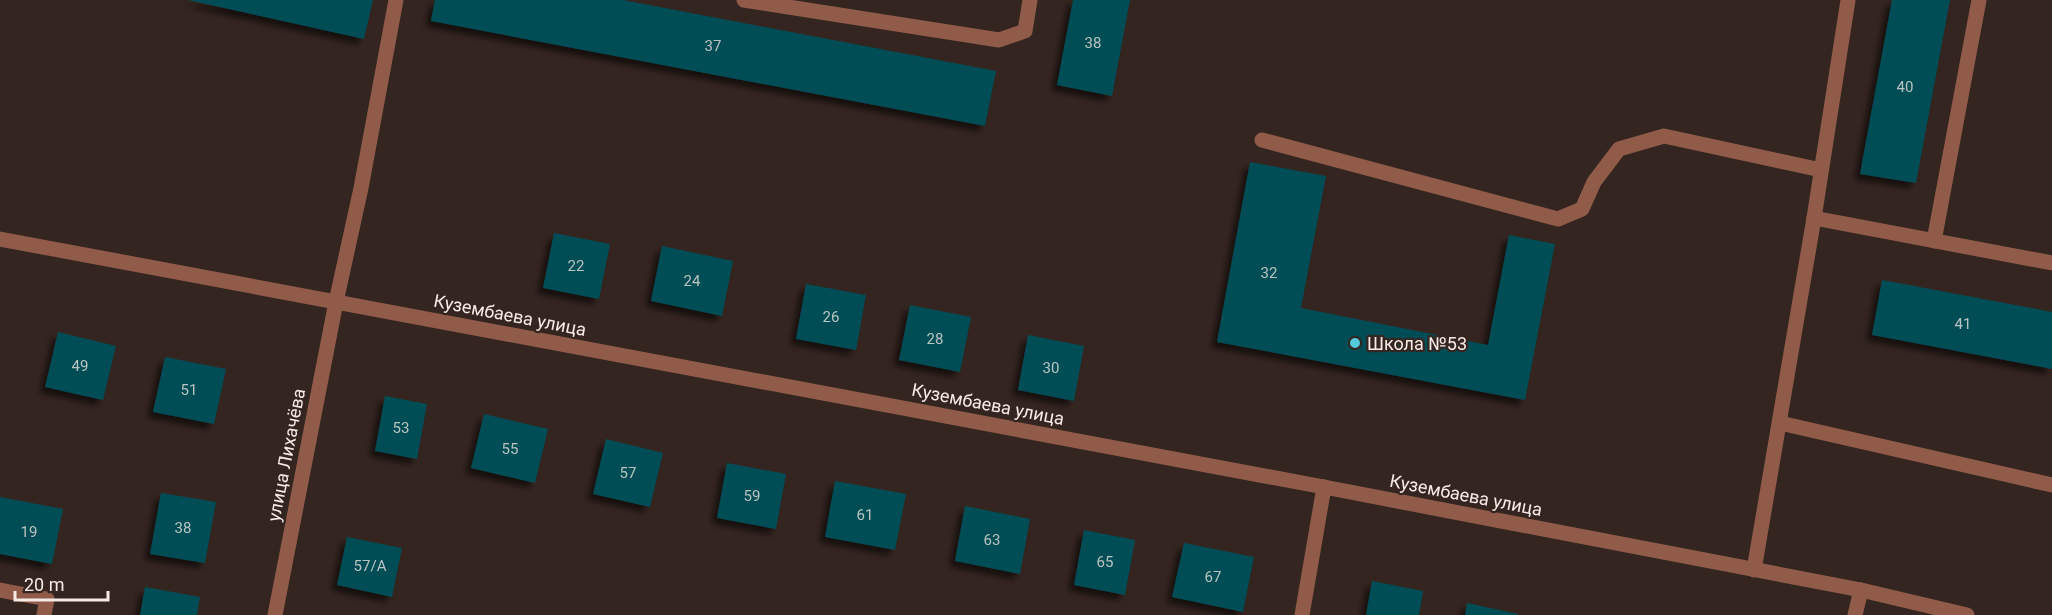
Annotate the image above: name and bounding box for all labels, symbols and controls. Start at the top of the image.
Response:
house number: 38 [1085,34,1101,52]
house number: 37 [705,37,721,55]
house number: 40 [1897,78,1913,96]
house number: 22 [568,257,584,275]
house number: 32 [1261,264,1277,282]
house number: 24 [684,272,701,290]
street label: Кузембаева улица [432,290,588,340]
house number: 26 [823,308,839,326]
house number: 41 [1955,315,1971,333]
house number: 28 [927,330,943,348]
place label: Школа №53 [1367,333,1467,354]
marker: Школа №53 [1348,336,1362,350]
house number: 49 [72,357,88,375]
house number: 30 [1043,359,1059,377]
street label: Кузембаева улица [910,379,1066,429]
house number: 51 [181,381,197,399]
street label: улица Лихачёва [263,387,309,523]
house number: 53 [393,419,409,437]
house number: 55 [502,440,518,458]
house number: 57 [620,464,636,482]
street label: Кузембаева улица [1388,470,1544,520]
house number: 59 [744,487,760,505]
house number: 61 [857,506,873,524]
house number: 38 [175,519,191,537]
house number: 19 [21,523,37,541]
house number: 63 [984,531,1000,549]
house number: 65 [1097,553,1113,571]
house number: 57/А [354,557,387,575]
scale bar [15,564,108,602]
house number: 67 [1205,568,1221,586]
text: 20 m [24,574,64,595]

